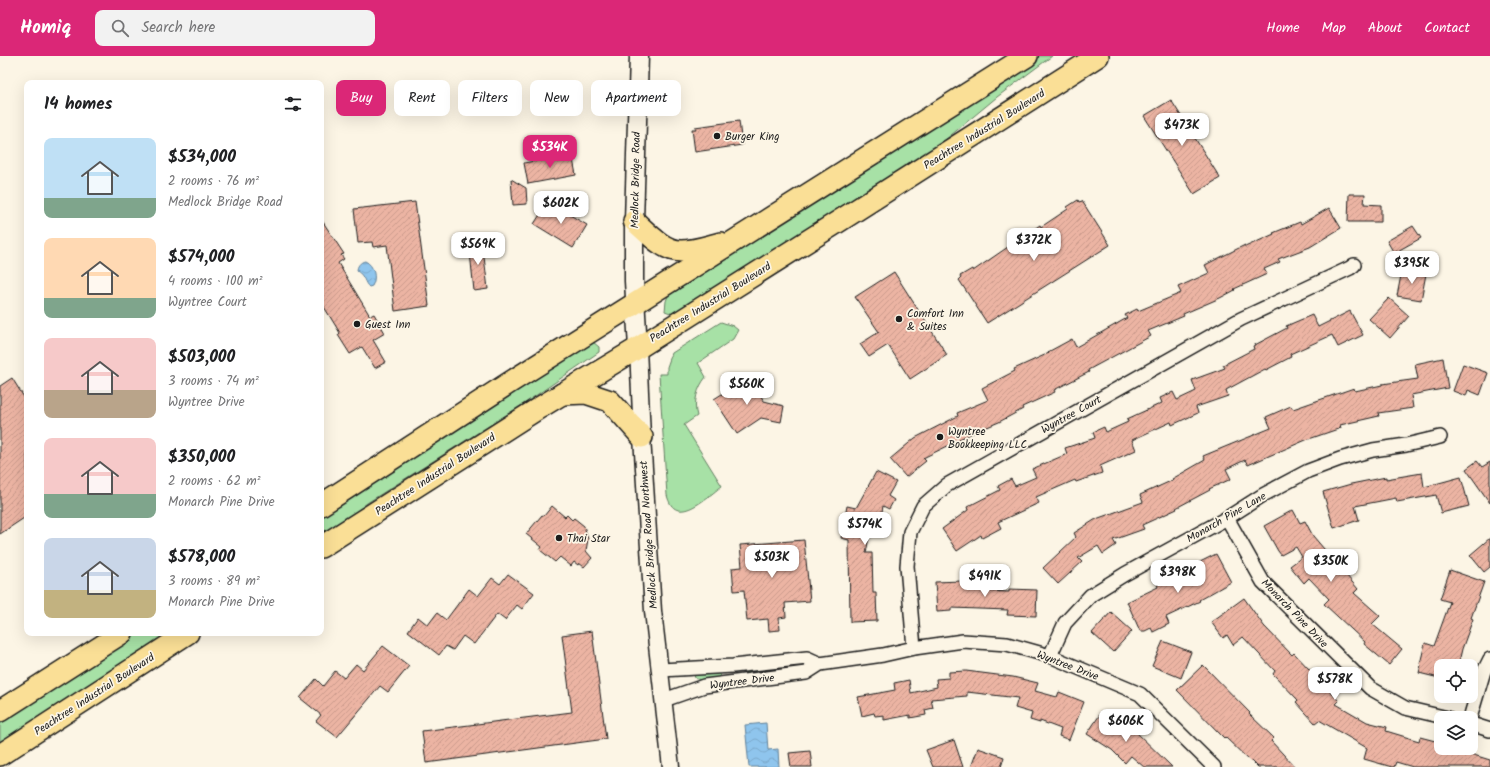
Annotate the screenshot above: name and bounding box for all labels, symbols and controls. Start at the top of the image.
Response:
search box [95,10,375,46]
text: Homiq [20,13,71,43]
text: Search here [141,16,215,40]
icon: search [109,17,131,39]
text: Home [1266,17,1300,39]
text: Map [1322,17,1346,39]
text: About [1368,17,1402,39]
text: Contact [1424,17,1470,39]
chip: Buy [336,80,386,116]
chip: Rent [394,80,450,116]
chip: Filters [458,80,522,116]
chip: New [530,80,583,116]
chip: Apartment [591,80,681,116]
street label: Peachtree Industrial Boulevard [920,85,1049,175]
text: 14 homes [44,91,112,118]
icon: filters [282,93,304,115]
pin: $473K [1154,113,1210,147]
text: $473K [1164,115,1200,136]
place label: Burger King [725,128,779,146]
street label: Medlock Bridge Road [626,131,646,228]
marker: Burger King [712,131,722,141]
pin: $534K [522,135,578,169]
text: $534K [532,137,568,158]
text: $534,000 [168,144,236,171]
icon: home [76,154,124,202]
text: 2 rooms · 76 m² [168,171,259,192]
pin: $602K [533,191,589,225]
text: Medlock Bridge Road [168,192,282,213]
text: $602K [543,193,579,214]
pin: $372K [1006,228,1062,262]
text: $372K [1016,230,1052,251]
pin: $569K [450,232,506,266]
text: $569K [460,234,496,255]
text: $574,000 [168,244,235,271]
pin: $395K [1384,251,1440,285]
text: $395K [1394,253,1430,274]
icon: home [76,254,124,302]
street label: Peachtree Industrial Boulevard [646,258,775,348]
text: 4 rooms · 100 m² [168,271,263,292]
text: Wyntree Court [168,292,247,313]
place label: Comfort Inn & Suites [907,305,964,336]
marker: Comfort Inn & Suites [894,314,904,324]
place label: Guest Inn [365,316,411,334]
marker: Guest Inn [352,319,362,329]
text: $503,000 [168,344,235,371]
icon: home [76,354,124,402]
text: 3 rooms · 74 m² [168,371,259,392]
pin: $560K [719,372,775,406]
text: $560K [729,374,765,395]
street label: Wyntree Court [1038,391,1106,439]
text: Wyntree Drive [168,392,245,413]
place label: Wyntree Bookkeeping LLC [948,423,1028,454]
street label: Peachtree Industrial Boulevard [372,429,500,521]
marker: Wyntree Bookkeeping LLC [935,432,945,442]
text: $350,000 [168,444,235,471]
icon: home [76,454,124,502]
street label: Medlock Bridge Road Northwest [635,459,663,610]
text: 2 rooms · 62 m² [168,471,261,492]
street label: Monarch Pine Lane [1183,488,1270,548]
text: Monarch Pine Drive [168,492,275,513]
pin: $574K [837,512,893,546]
text: $574K [847,514,883,535]
place label: Thai Star [567,530,611,548]
marker: Thai Star [554,533,564,543]
text: $578,000 [168,544,235,571]
pin: $503K [744,545,800,579]
text: $503K [754,547,790,568]
pin: $350K [1303,549,1359,583]
text: $350K [1313,551,1349,572]
icon: home [76,554,124,602]
pin: $398K [1150,560,1206,594]
text: $398K [1160,562,1196,583]
pin: $491K [957,564,1013,598]
text: $491K [968,566,1002,587]
text: 3 rooms · 89 m² [168,571,260,592]
street label: Monarch Pine Drive [1256,575,1332,652]
text: Monarch Pine Drive [168,592,275,613]
street label: Wyntree Drive [1034,646,1101,686]
street label: Peachtree Industrial Boulevard [31,649,159,741]
map controls [1434,659,1478,755]
button: locate [1434,659,1478,703]
pin: $578K [1307,667,1363,701]
street label: Wyntree Drive [709,669,775,695]
text: $578K [1317,669,1353,690]
pin: $606K [1098,709,1154,743]
text: $606K [1108,711,1144,732]
button: layers [1434,711,1478,755]

